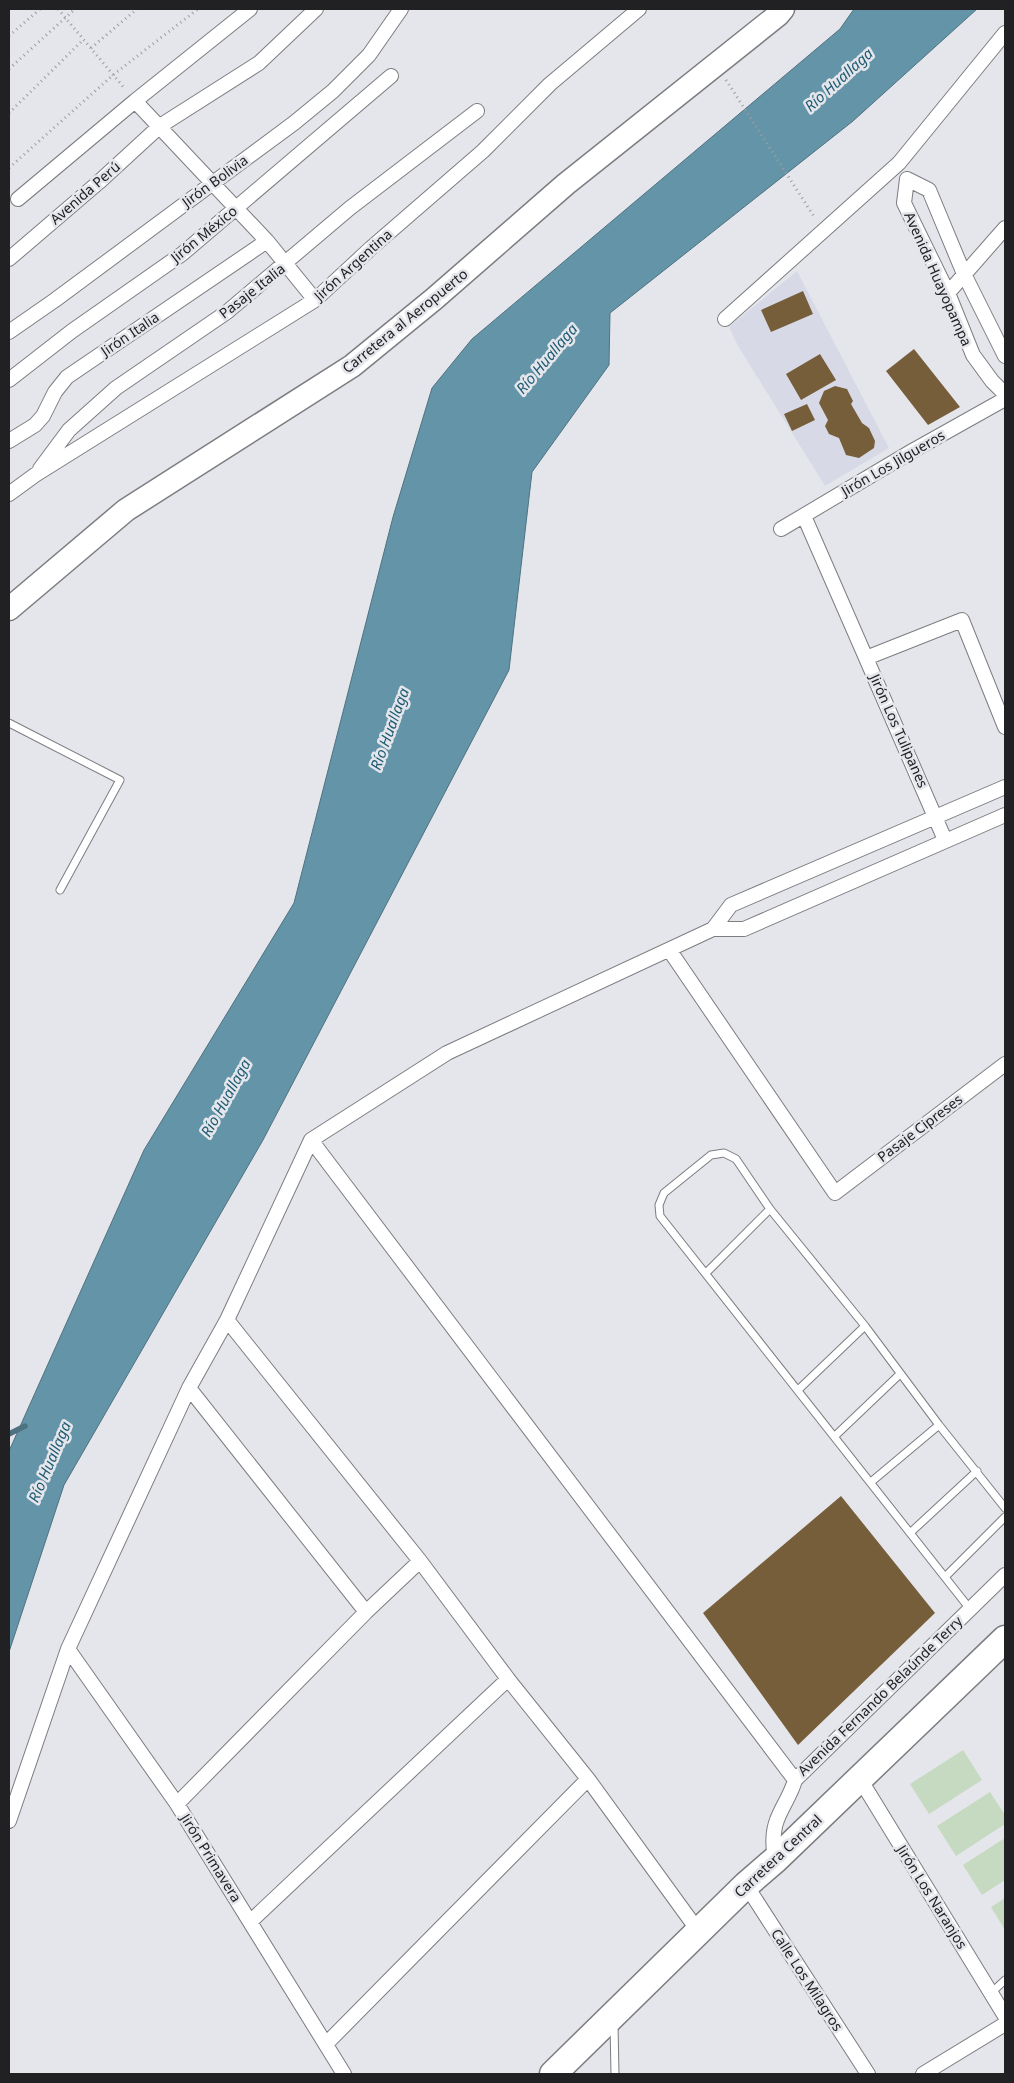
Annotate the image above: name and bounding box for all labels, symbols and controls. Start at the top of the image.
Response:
water label: Río Huallaga [800,43,877,115]
street label: Jirón Bolivia [176,150,251,212]
street label: Avenida Perú [46,157,124,228]
street label: Jirón México [165,201,241,267]
street label: Avenida Huayopampa [900,209,977,349]
street label: Jirón Argentina [308,225,396,306]
street label: Pasaje Italia [215,259,289,322]
street label: Carretera al Aeropuerto [338,264,471,377]
street label: Jirón Italia [95,307,163,361]
water label: Río Huallaga [511,319,582,398]
street label: Jirón Los Jilgueros [836,425,948,501]
street label: Jirón Los Tulipanes [865,669,933,791]
water label: Río Huallaga [365,685,413,772]
water label: Río Huallaga [196,1055,255,1140]
street label: Pasaje Cipreses [873,1089,966,1166]
water label: Río Huallaga [23,1418,75,1505]
street label: Avenida Fernando Belaúnde Terry [793,1611,967,1780]
street label: Jirón Primavera [176,1808,246,1906]
street label: Carretera Central [730,1810,826,1901]
street label: Jirón Los Naranjos [892,1839,972,1953]
street label: Calle Los Milagros [767,1925,848,2035]

